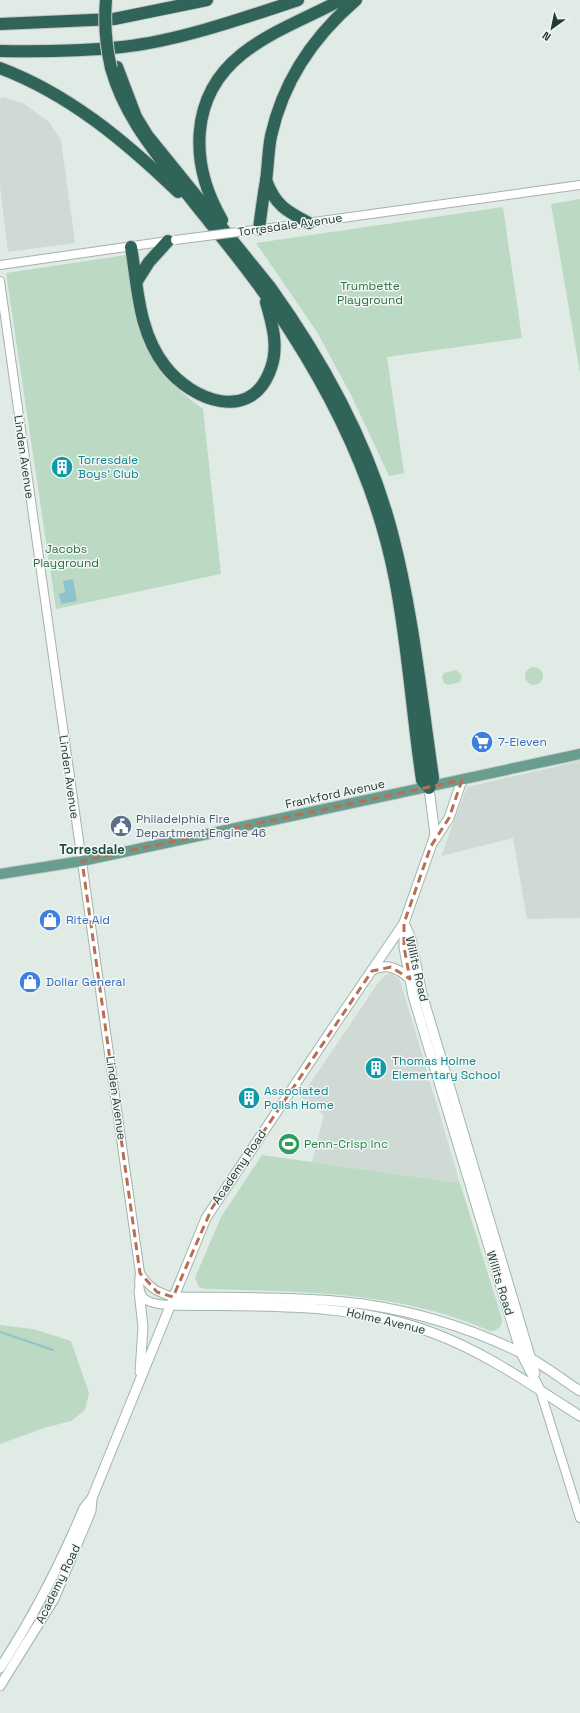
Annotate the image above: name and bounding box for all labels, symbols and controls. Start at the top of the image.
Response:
north arrow [532,8,572,48]
text: N [540,29,553,44]
street label: Torresdale Avenue [237,210,343,240]
park label: Trumbette Playground [337,278,403,308]
street label: Linden Avenue [10,414,38,500]
place label: Torresdale Boys' Club [78,452,139,482]
building icon: Torresdale Boys' Club [49,454,75,480]
park label: Jacobs Playground [33,541,99,571]
supermarket icon: 7-Eleven [469,729,495,755]
street label: Linden Avenue [55,734,83,820]
place label: 7-Eleven [498,734,547,750]
street label: Frankford Avenue [284,776,386,812]
place label: Philadelphia Fire Department Engine 46 [136,811,266,841]
public building icon: Philadelphia Fire Department Engine 46 [108,813,134,839]
district label: Torresdale [59,841,125,858]
shop icon: Rite Aid [37,907,63,933]
place label: Rite Aid [66,912,110,928]
street label: Willits Road [402,935,432,1003]
shop icon: Dollar General [17,969,43,995]
place label: Dollar General [46,974,125,990]
place label: Thomas Holme Elementary School [392,1053,500,1083]
street label: Linden Avenue [102,1055,130,1141]
building icon: Thomas Holme Elementary School [363,1055,389,1081]
place label: Associated Polish Home [264,1083,334,1113]
building icon: Associated Polish Home [236,1085,262,1111]
street label: Academy Road [208,1127,270,1207]
sports icon: Penn-Crisp Inc [276,1131,302,1157]
place label: Penn-Crisp Inc [304,1136,388,1152]
street label: Willits Road [483,1249,517,1317]
street label: Holme Avenue [345,1304,427,1338]
street label: Academy Road [32,1542,84,1626]

